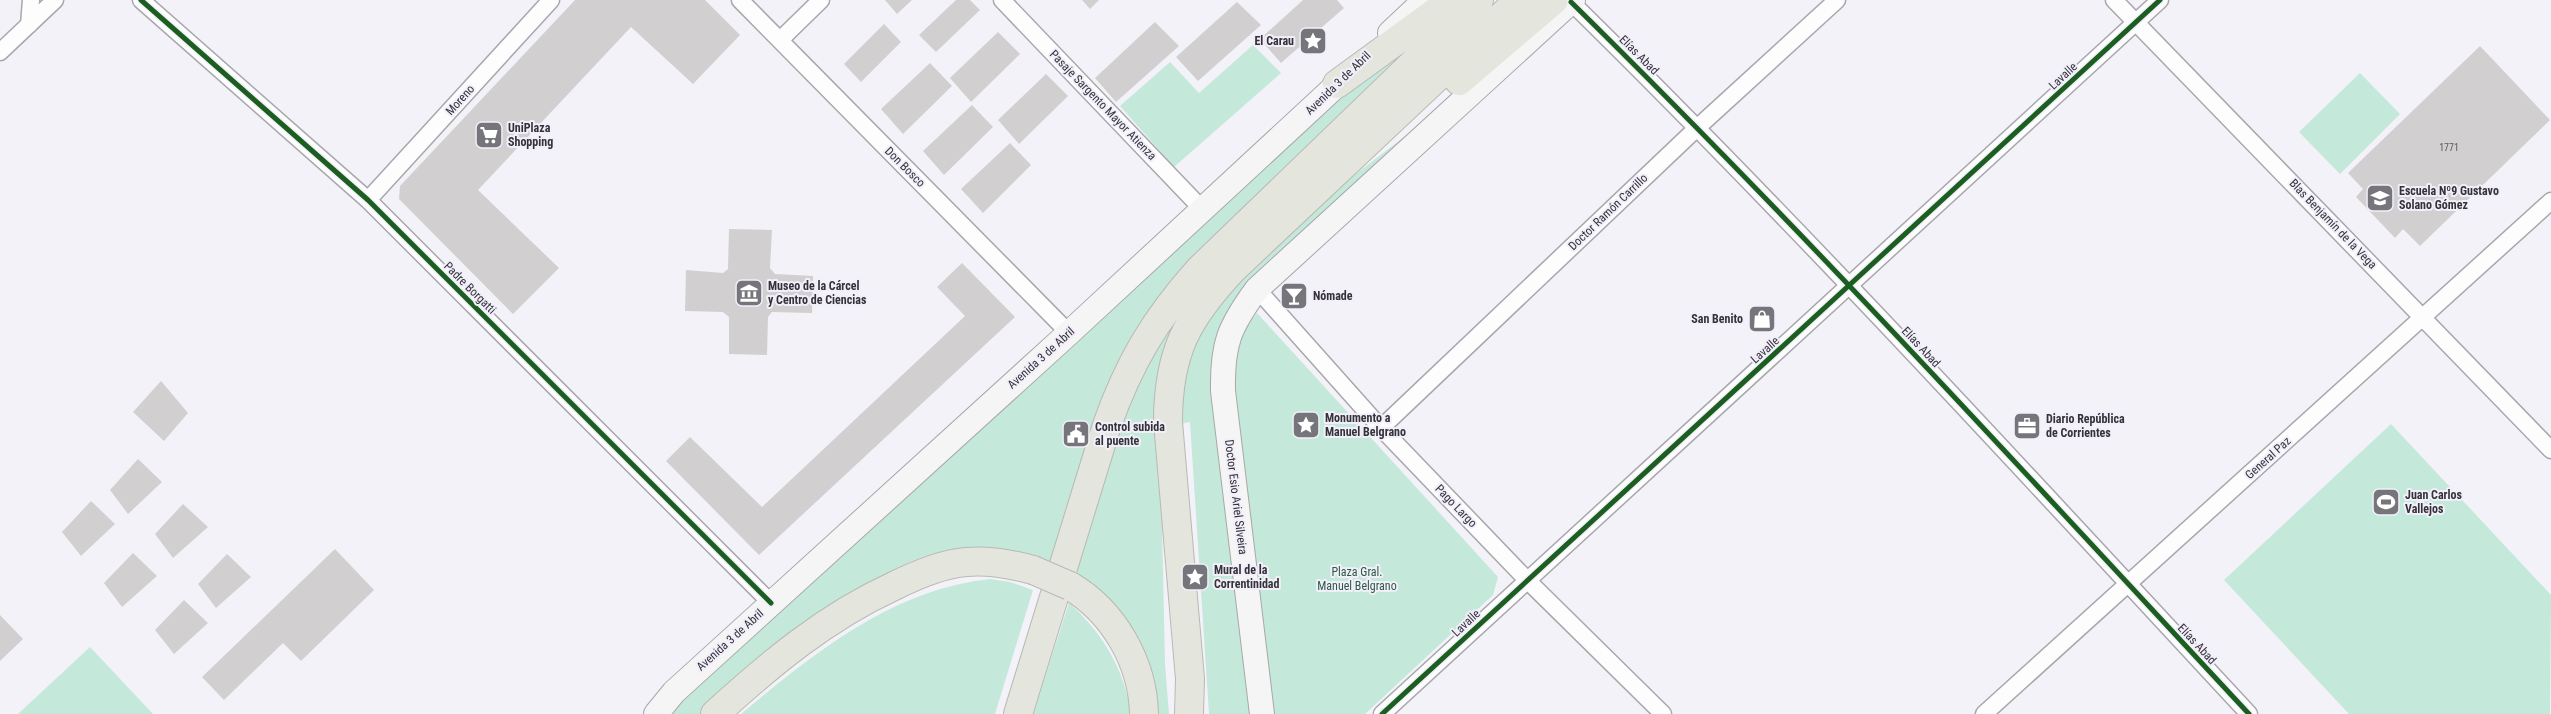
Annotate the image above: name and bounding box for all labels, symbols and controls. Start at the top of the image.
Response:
place icon: El Carau [1298,26,1328,56]
street label: Elías Abad [1616,32,1662,78]
place label: El Carau [1254,34,1294,48]
street label: Pasaje Sargento Mayor Atienza [1047,47,1159,163]
street label: Avenida 3 de Abril [1302,48,1374,118]
street label: Lavalle [2046,59,2080,92]
street label: Moreno [443,82,477,118]
supermarket icon: UniPlaza Shopping [474,120,504,150]
place label: UniPlaza Shopping [508,121,553,149]
house number: 1771 [2439,142,2459,153]
street label: Don Bosco [882,144,928,190]
street label: Doctor Ramón Carrillo [1566,171,1650,253]
street label: Blas Benjamín de la Vega [2286,176,2380,272]
school or university icon: Escuela Nº9 Gustavo Solano Gómez [2365,183,2395,213]
place label: Escuela Nº9 Gustavo Solano Gómez [2399,184,2499,212]
street label: Padre Borgatti [441,259,499,317]
museum icon: Museo de la Cárcel y Centro de Ciencias [734,278,764,308]
place label: Museo de la Cárcel y Centro de Ciencias [768,279,867,307]
bar icon: Nómade [1279,281,1309,311]
place label: Nómade [1313,289,1353,303]
shop icon: San Benito [1747,304,1777,334]
place label: San Benito [1691,312,1743,326]
street label: Avenida 3 de Abril [1005,324,1077,392]
street label: Elías Abad [1899,324,1943,370]
street label: Lavalle [1748,333,1782,366]
place icon: Monumento a Manuel Belgrano [1291,410,1321,440]
place label: Monumento a Manuel Belgrano [1325,411,1406,439]
office icon: Diario República de Corrientes [2012,411,2042,441]
place label: Diario República de Corrientes [2046,412,2125,440]
public building icon: Control subida al puente [1061,419,1091,449]
place label: Control subida al puente [1095,420,1165,448]
street label: General Paz [2242,434,2294,482]
street label: Doctor Esio Ariel Silveira [1222,439,1250,556]
street label: Pago Largo [1432,482,1480,530]
sports icon: Juan Carlos Vallejos [2371,487,2401,517]
place label: Juan Carlos Vallejos [2405,488,2463,516]
place icon: Mural de la Correntinidad [1180,562,1210,592]
place label: Mural de la Correntinidad [1214,563,1280,591]
park label: Plaza Gral. Manuel Belgrano [1317,565,1397,593]
street label: Avenida 3 de Abril [694,606,766,674]
street label: Lavalle [1449,606,1483,639]
street label: Elías Abad [2175,621,2219,667]

